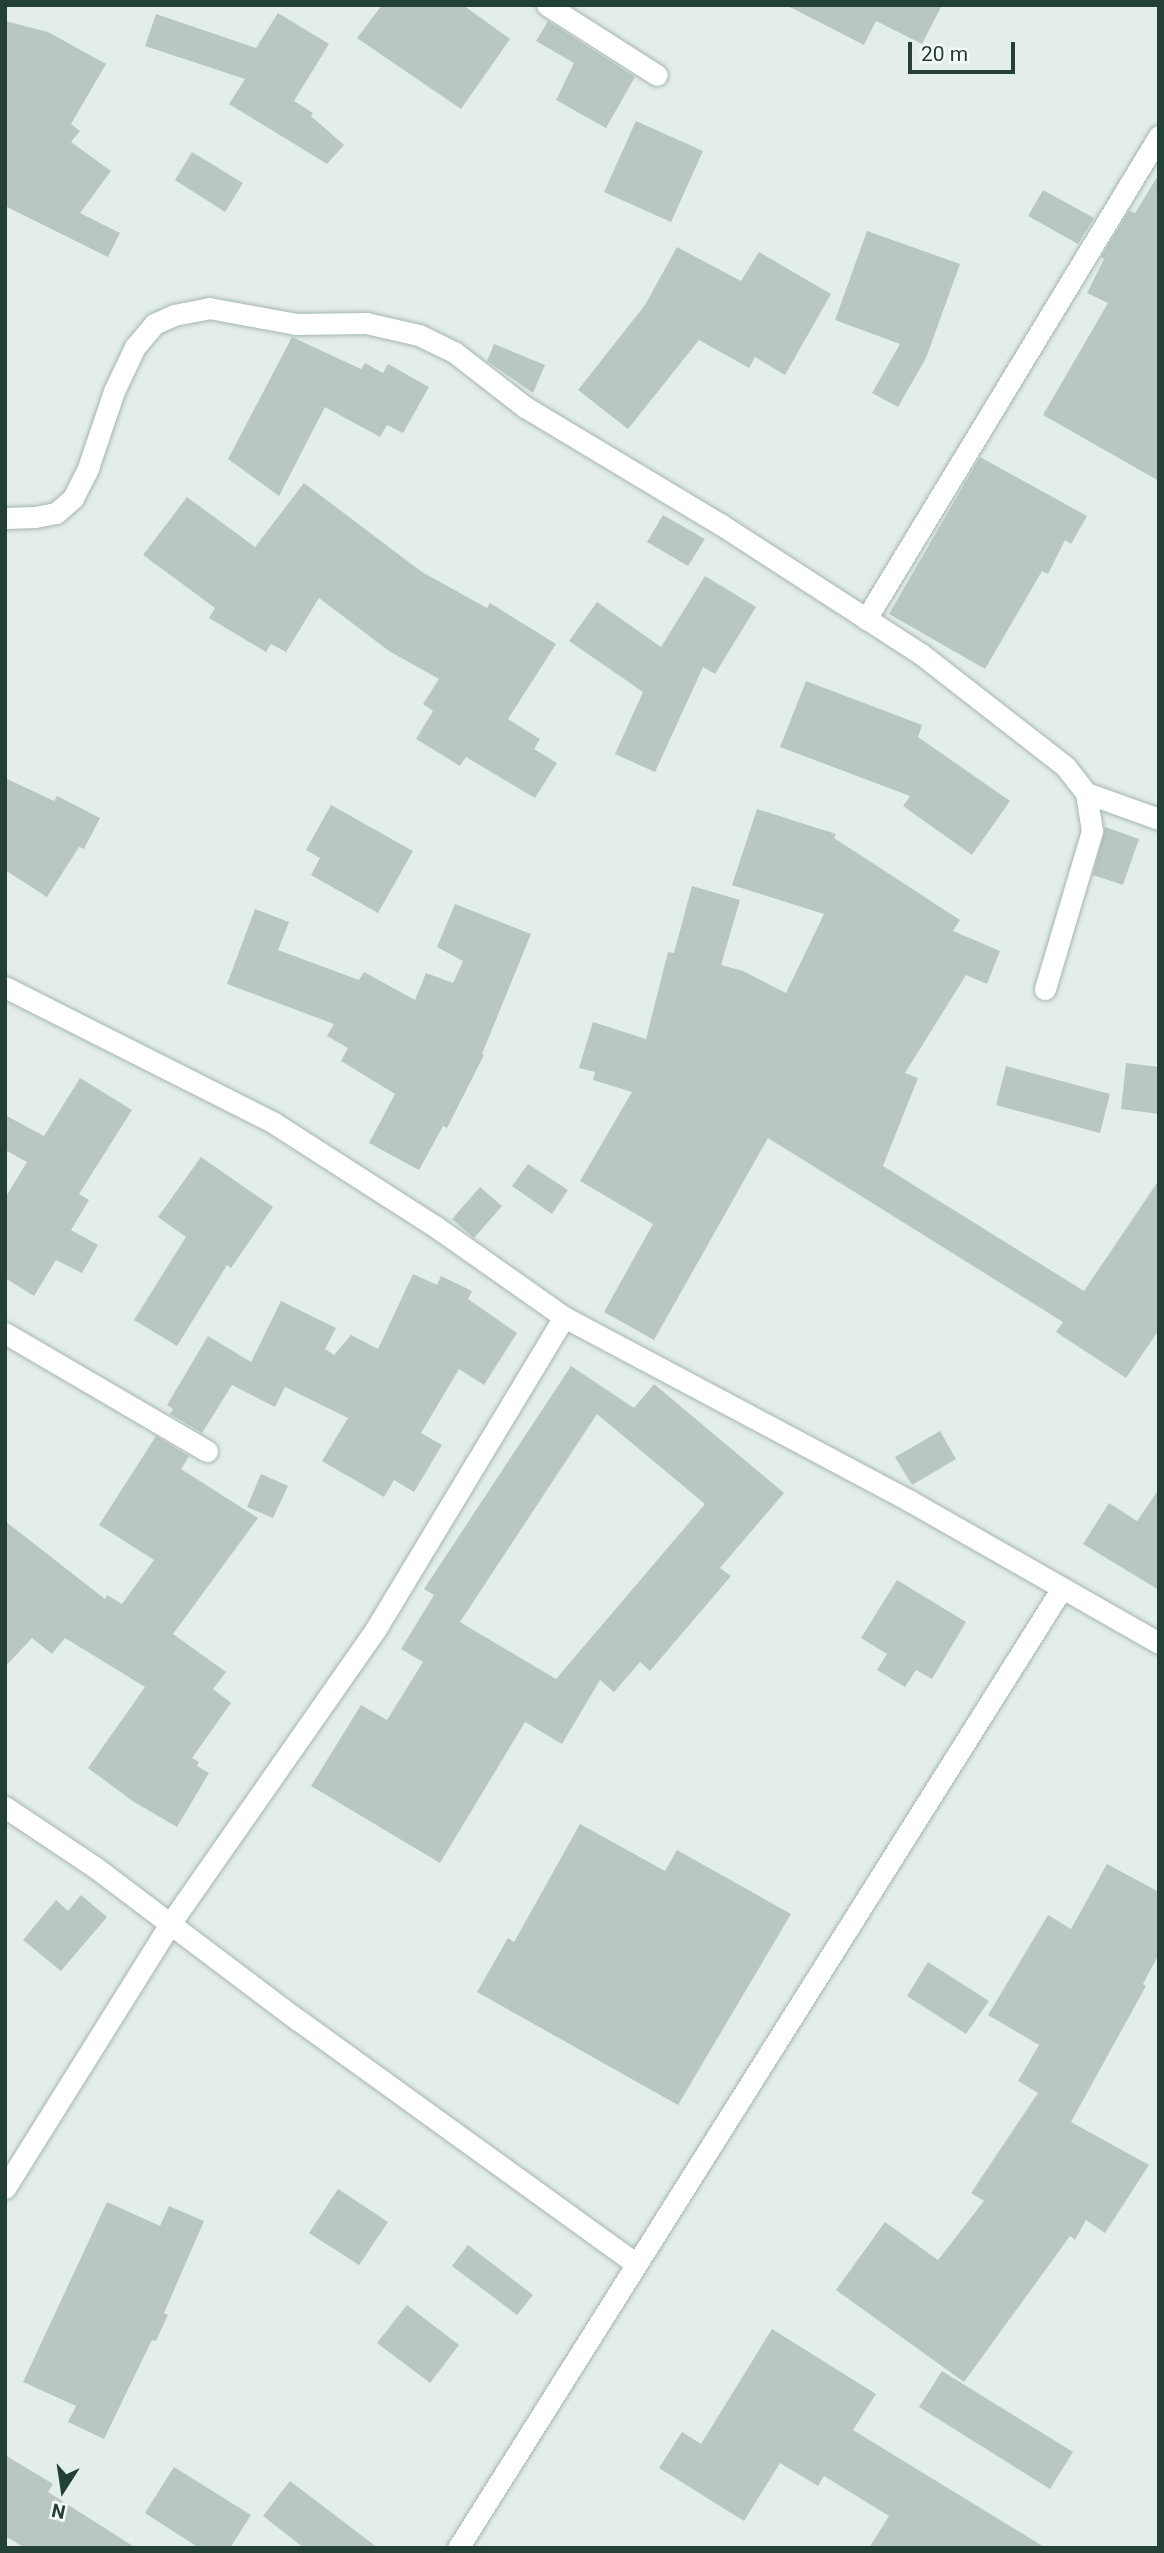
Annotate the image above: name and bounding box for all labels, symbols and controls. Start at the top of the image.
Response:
scale bar [912,28,1019,72]
text: 20 m [921,42,968,66]
north arrow [28,2455,98,2525]
text: N [50,2498,67,2524]

